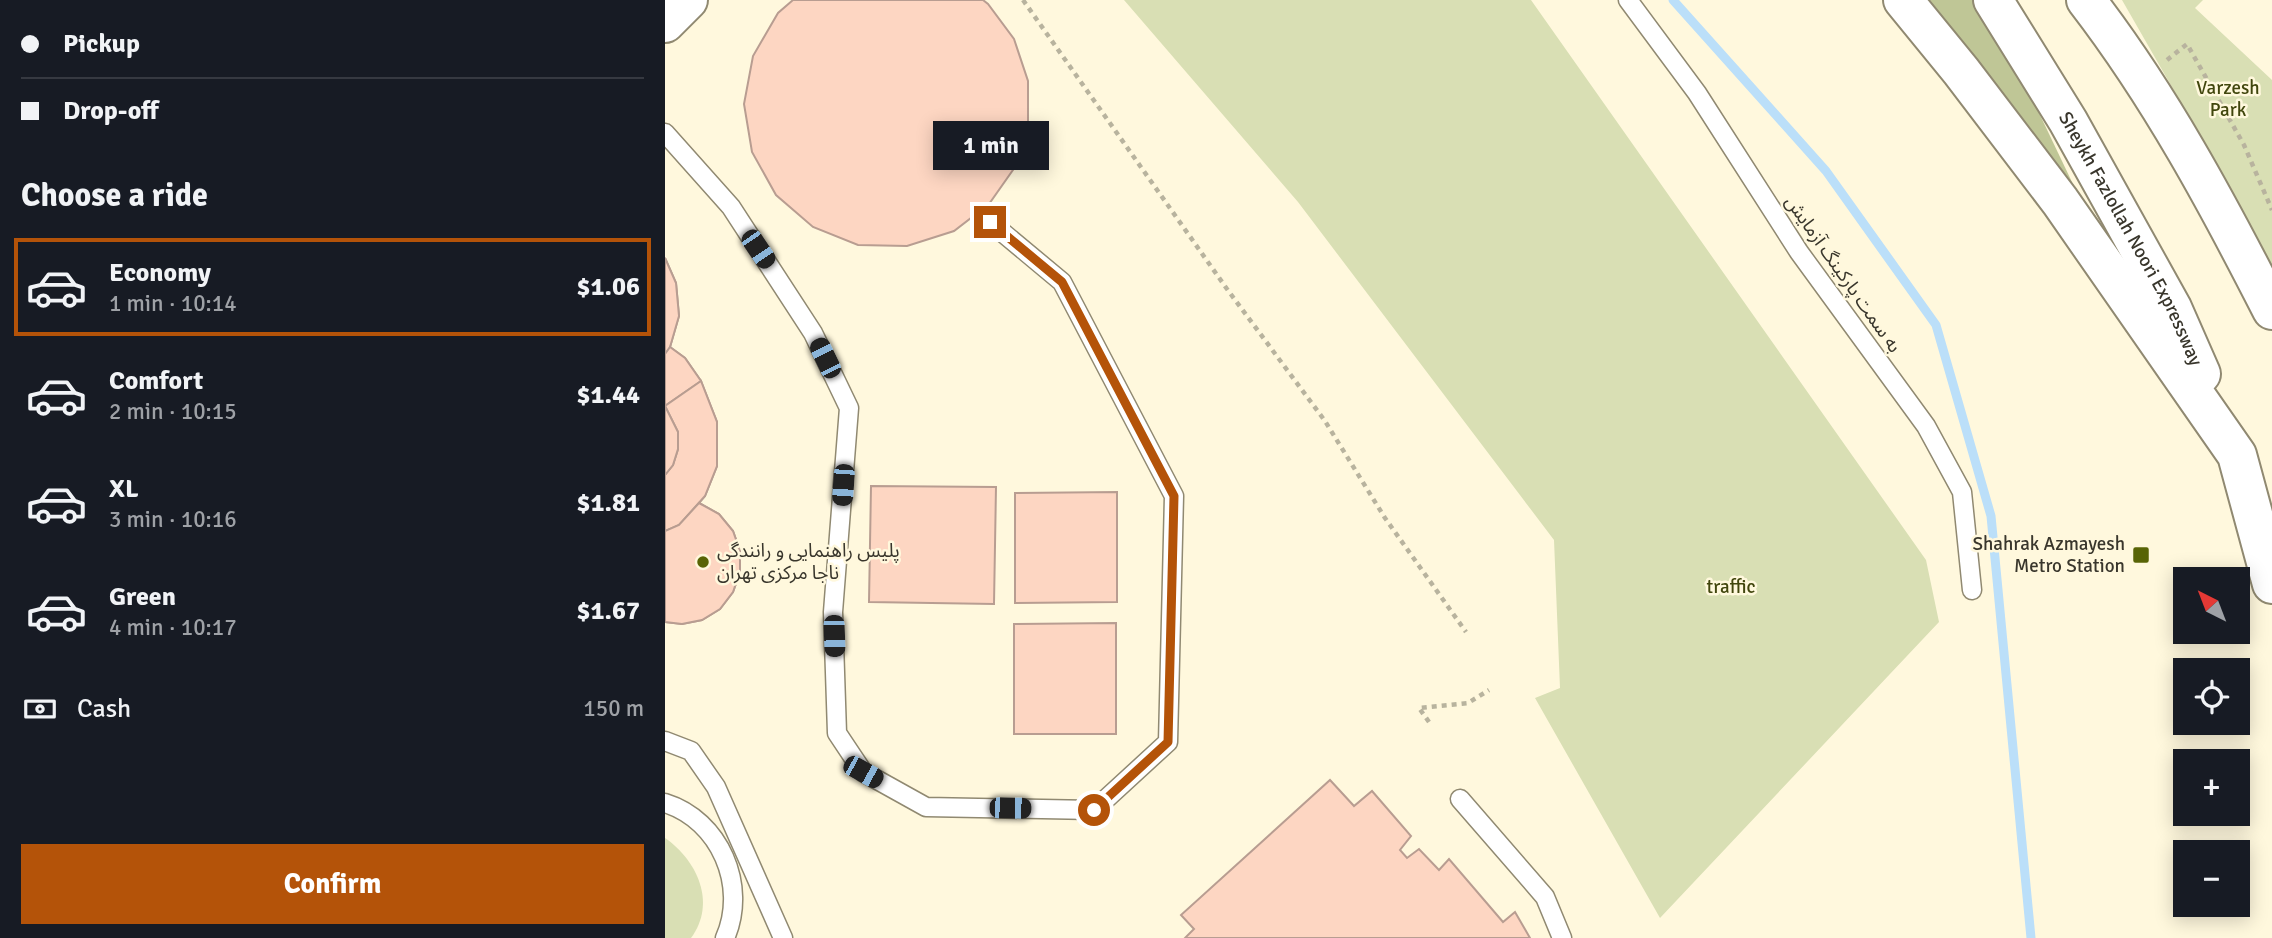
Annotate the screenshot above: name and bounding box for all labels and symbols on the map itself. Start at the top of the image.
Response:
park label: Varzesh Park [2196,76,2260,122]
street label: Sheykh Fazlollah Noori Expressway [2053,107,2208,370]
callout: 1 min [932,120,1048,170]
street label: به سمت پارکینگ آزمایش [1779,191,1906,358]
route end [974,206,1006,238]
car [738,226,779,272]
car [807,335,844,381]
car [832,463,855,507]
place label: Shahrak Azmayesh Metro Station [1972,532,2125,578]
place label: پلیس راهنمایی و رانندگی ناجا مرکزی تهران [717,539,900,585]
marker: Shahrak Azmayesh Metro Station [2131,545,2151,565]
marker: پلیس راهنمایی و رانندگی ناجا مرکزی تهران [695,554,711,570]
north arrow [2173,567,2251,644]
park label: traffic [1707,575,1756,599]
car [823,615,846,657]
car [840,753,887,791]
route start [1078,794,1110,826]
car [989,797,1032,819]

